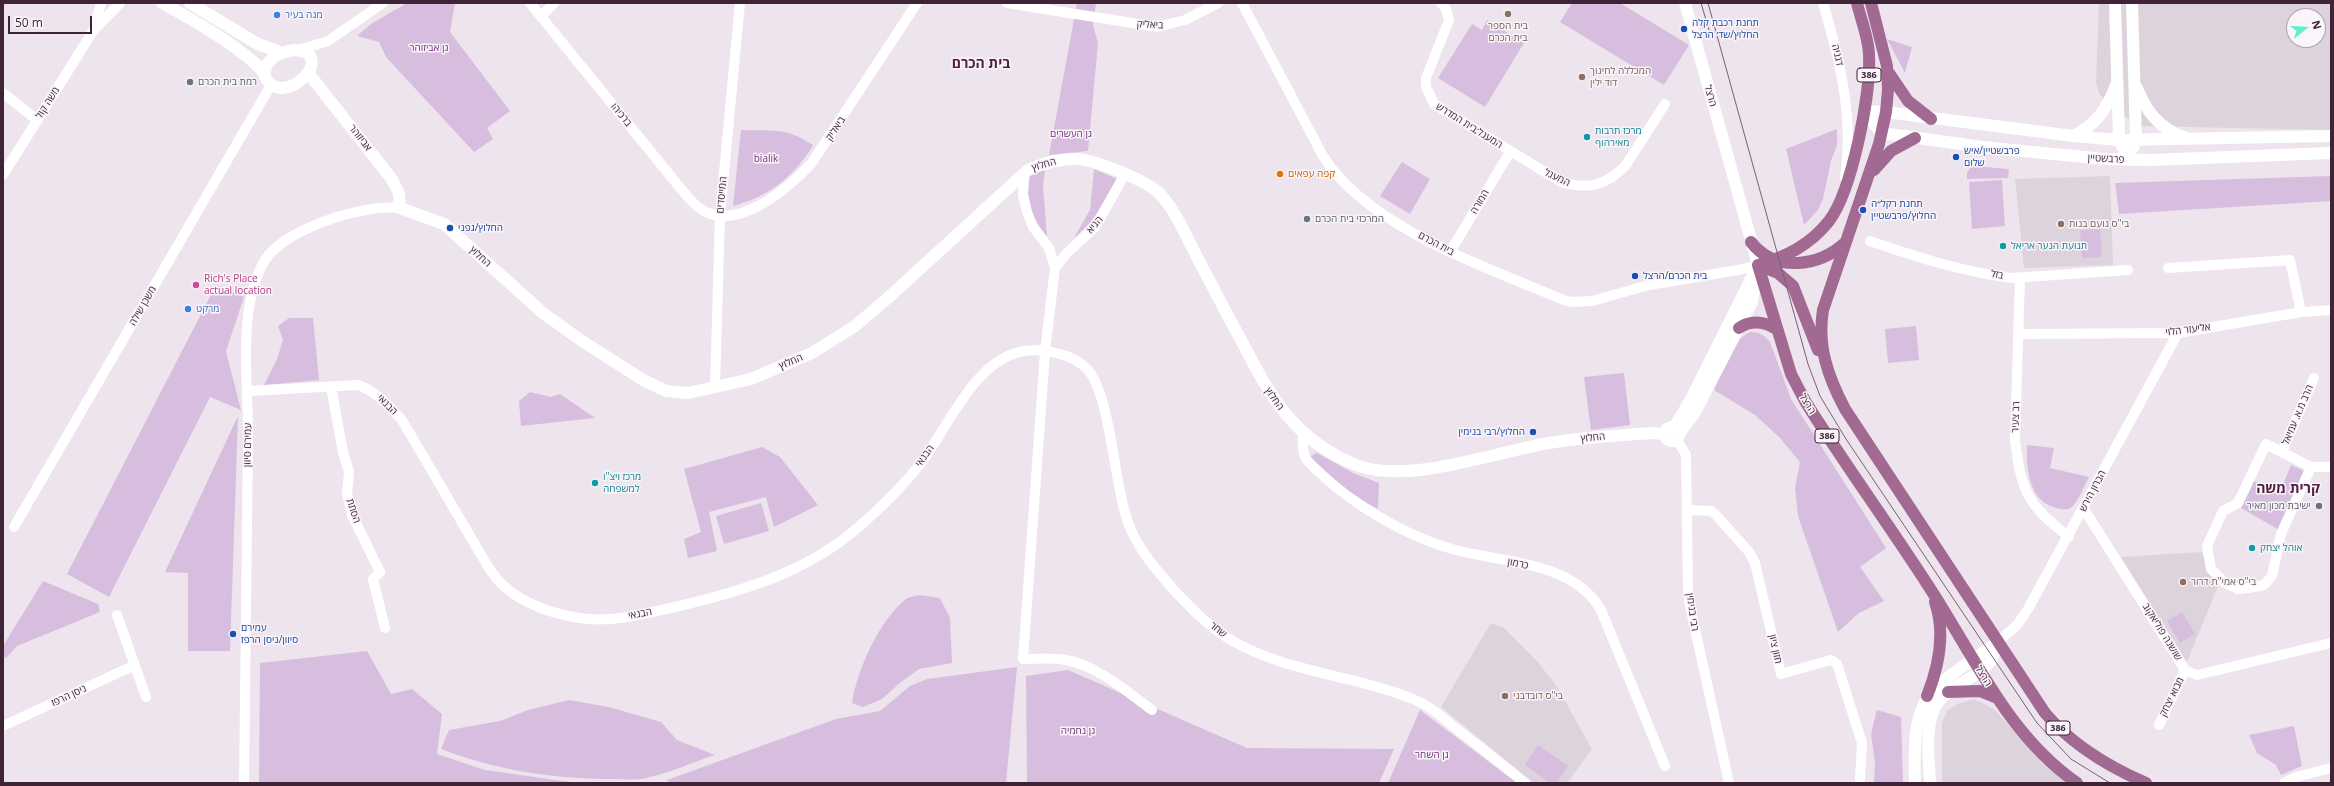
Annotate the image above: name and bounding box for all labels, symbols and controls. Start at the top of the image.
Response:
scale bar [10,8,94,34]
north arrow [2286,8,2326,48]
place label: מגה בעיר [285,9,323,21]
marker: בית הספר בית הכרם [1503,9,1513,19]
marker: מגה בעיר [272,10,282,20]
text: 50 m [15,14,43,31]
place label: תחנת רכבת קלה החלוץ/שד׳ הרצל [1692,17,1759,40]
street label: ביאליק [1136,18,1164,32]
text: N [2309,18,2325,31]
place label: בית הספר בית הכרם [1488,20,1528,44]
marker: תחנת רכבת קלה החלוץ/שד׳ הרצל [1679,24,1689,34]
park label: גן אביזוהר [409,42,449,54]
street label: דגניה [1829,43,1845,67]
district label: בית הכרם [952,56,1010,72]
place label: המכללה לחינוך דוד ילין [1590,65,1651,88]
road number: 386 [1857,68,1881,82]
marker: המכללה לחינוך דוד ילין [1577,72,1587,82]
place label: רמת בית הכרם [198,76,257,88]
marker: רמת בית הכרם [185,77,195,87]
street label: הרצל [1701,84,1719,108]
street label: משה קול [34,85,62,121]
street label: ברכיהו [608,101,634,129]
street label: המעגל;בית המדרש [1434,101,1504,151]
street label: ביאליק [824,115,848,143]
street label: אביזוהר [346,122,374,154]
place label: מרכז תרבות מאירהוף [1595,125,1642,148]
park label: גן העשרים [1050,128,1092,140]
marker: מרכז תרבות מאירהוף [1582,132,1592,142]
place label: פרבשטיין/איש שלום [1964,145,2020,168]
marker: פרבשטיין/איש שלום [1951,152,1961,162]
street label: פרבשטיין [2087,152,2125,166]
park label: bialik [754,153,778,165]
street label: החלוץ [1030,156,1058,174]
street label: המעגל [1542,167,1572,189]
place label: קפה עפאים [1288,168,1335,180]
marker: קפה עפאים [1275,169,1285,179]
street label: המייסדים [714,176,730,214]
street label: המורה [1468,188,1492,216]
place label: תחנת רקל״ה החלוץ/פרבשטיין [1871,198,1936,222]
marker: תחנת רקל״ה החלוץ/פרבשטיין [1858,205,1868,215]
place label: המרכזי בית הכרם [1315,213,1384,225]
street label: הגיא [1084,214,1106,236]
marker: המרכזי בית הכרם [1302,214,1312,224]
place label: בי"ס נועם בנות [2069,218,2129,230]
marker: בי"ס נועם בנות [2056,219,2066,229]
place label: החלוץ/גפני [458,222,503,234]
marker: החלוץ/גפני [445,223,455,233]
street label: בית הכרם [1416,230,1456,258]
place label: תנועת הנער אריאל [2011,240,2087,252]
marker: תנועת הנער אריאל [1998,241,2008,251]
street label: החלוץ [467,244,493,270]
street label: בזל [1990,268,2004,282]
place label: בית הכרם/הרצל [1643,270,1707,282]
marker: בית הכרם/הרצל [1630,271,1640,281]
place label: Rich's Place actual location [204,273,272,296]
marker: Rich's Place actual location [191,280,201,290]
street label: משכן שילה [127,284,159,328]
place label: מרקט [196,303,219,315]
marker: מרקט [183,304,193,314]
street label: אליעזר הלוי [2165,321,2211,339]
street label: החלוץ [777,352,805,372]
street label: הרב מ.א. עמיאל [2280,383,2316,447]
street label: החלוץ [1262,385,1286,413]
street label: הבנאי [374,392,400,418]
street label: הרצל [1796,392,1818,416]
street label: רב צעיר [2009,401,2023,433]
street label: עמירם סיוון [242,423,254,467]
place label: החלוץ/רבי בנימין [1458,426,1525,438]
marker: החלוץ/רבי בנימין [1528,427,1538,437]
road number: 386 [1815,429,1839,443]
street label: החלוץ [1580,431,1606,445]
street label: הבנאי [913,443,937,469]
street label: הברון הירש [2077,468,2109,514]
place label: מרכז ויצ"ו למשפחה [603,471,641,494]
marker: מרכז ויצ"ו למשפחה [590,478,600,488]
district label: קרית משה [2256,481,2320,497]
street label: הסתת [343,497,363,525]
place label: ישיבת מכון מאיר [2247,500,2311,512]
marker: ישיבת מכון מאיר [2314,501,2324,511]
place label: אוהל יצחק [2260,542,2302,554]
marker: אוהל יצחק [2247,543,2257,553]
street label: כרמון [1507,556,1529,572]
place label: בי"ס אמי"ת דרור [2191,576,2256,588]
marker: בי"ס אמי"ת דרור [2178,577,2188,587]
street label: רבי בנימין [1683,592,1701,632]
street label: שושנה פוליאקוב [2140,601,2184,663]
street label: הבנאי [627,606,653,622]
street label: שחר [1207,620,1229,640]
place label: עמירם סיוון/ניסן הרפז [241,622,298,646]
marker: עמירם סיוון/ניסן הרפז [228,629,238,639]
street label: חזון ציון [1766,633,1784,665]
street label: הרצל [1972,664,1994,688]
street label: מבוא יצחק [2157,675,2187,719]
street label: ניסן הרפז [49,683,89,709]
place label: בי"ס דובדבני [1513,690,1563,702]
marker: בי"ס דובדבני [1500,691,1510,701]
road number: 386 [2046,721,2070,735]
park label: גן נחמיה [1061,725,1095,737]
park label: גן השחר [1415,749,1449,761]

